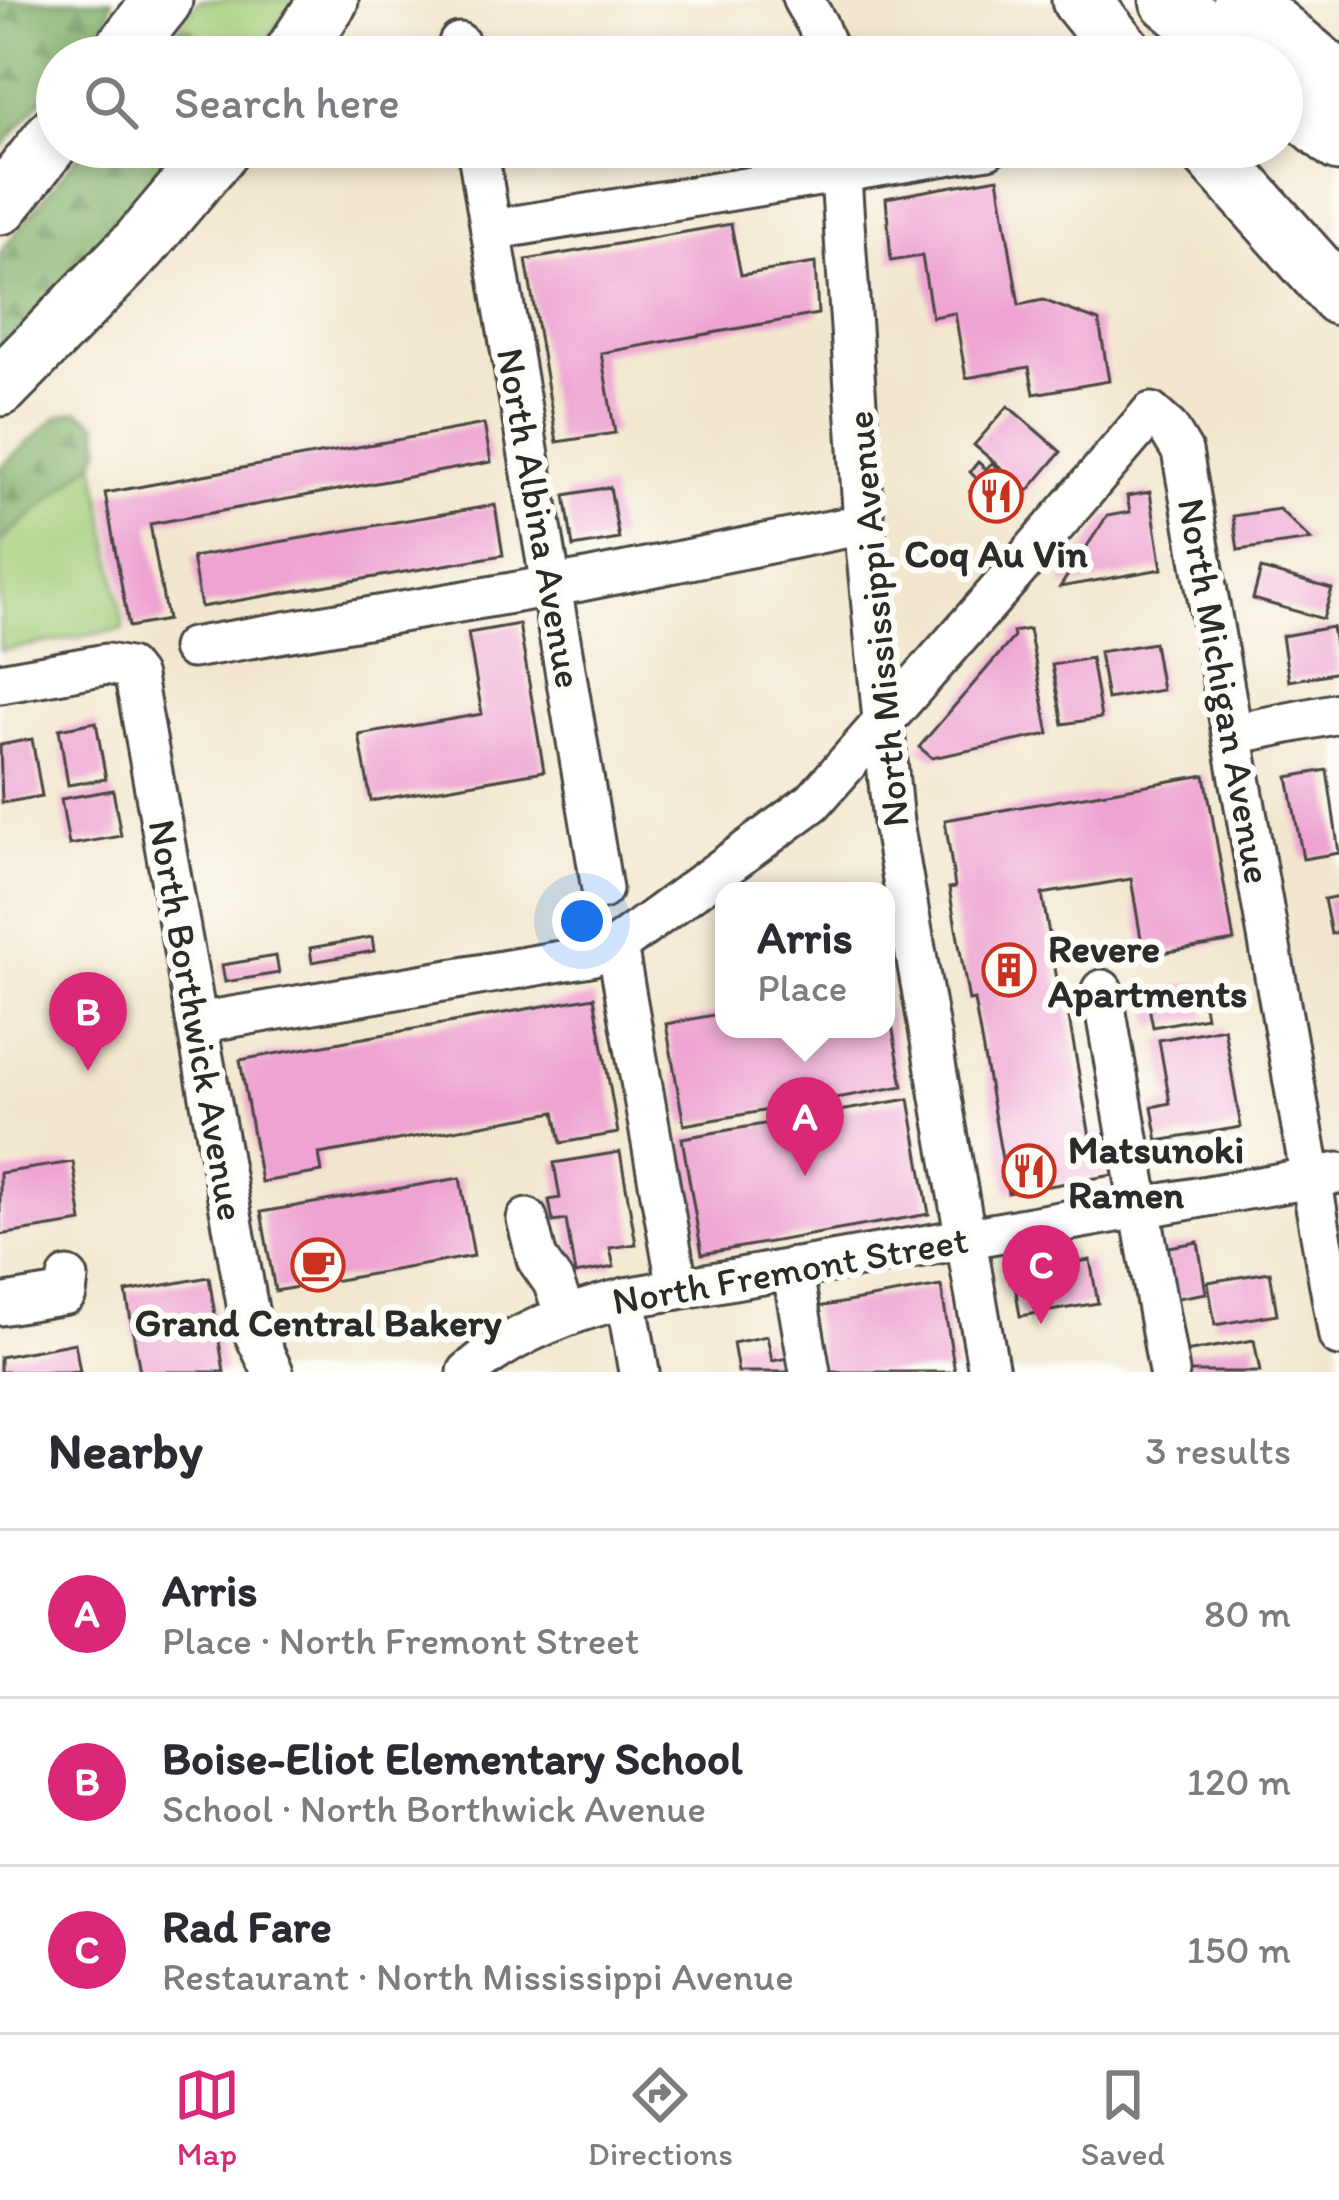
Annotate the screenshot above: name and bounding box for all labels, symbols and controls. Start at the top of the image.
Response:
search box [36,36,1303,168]
icon: search [78,69,144,135]
text: Search here [174,75,400,129]
street label: North Albina Avenue [487,344,593,692]
street label: North Mississippi Avenue [835,409,919,829]
restaurant icon: Coq Au Vin [968,468,1024,524]
street label: North Michigan Avenue [1168,495,1282,887]
place label: Coq Au Vin [904,530,1088,577]
street label: North Borthwick Avenue [139,816,255,1224]
popup [715,882,895,1038]
your location [552,891,612,951]
text: Arris [757,910,853,964]
place label: Revere Apartments [1048,925,1247,1017]
building icon: Revere Apartments [981,942,1037,998]
text: Place [757,964,847,1011]
pin: B [49,972,127,1071]
pin: A [766,1077,844,1176]
place label: Matsunoki Ramen [1068,1126,1244,1218]
restaurant icon: Matsunoki Ramen [1001,1143,1057,1199]
street label: North Fremont Street [608,1216,972,1324]
pin: C [1002,1225,1080,1324]
cafe icon: Grand Central Bakery [290,1237,346,1293]
place label: Grand Central Bakery [135,1299,502,1346]
text: Nearby [48,1420,203,1481]
text: 3 results [1145,1427,1291,1474]
text: Arris [162,1563,257,1617]
text: A [75,1590,99,1637]
text: 80 m [1204,1590,1291,1637]
text: Place · North Fremont Street [162,1617,640,1664]
text: Boise-Eliot Elementary School [162,1731,743,1785]
text: B [74,1758,100,1805]
text: 120 m [1187,1758,1291,1805]
text: School · North Borthwick Avenue [162,1785,706,1832]
text: Rad Fare [162,1899,332,1953]
text: C [74,1926,100,1973]
text: 150 m [1187,1926,1291,1973]
text: Restaurant · North Mississippi Avenue [162,1953,794,2000]
tab: Map [174,2062,240,2173]
tab: Directions [588,2062,733,2173]
tab: Saved [1081,2062,1165,2173]

